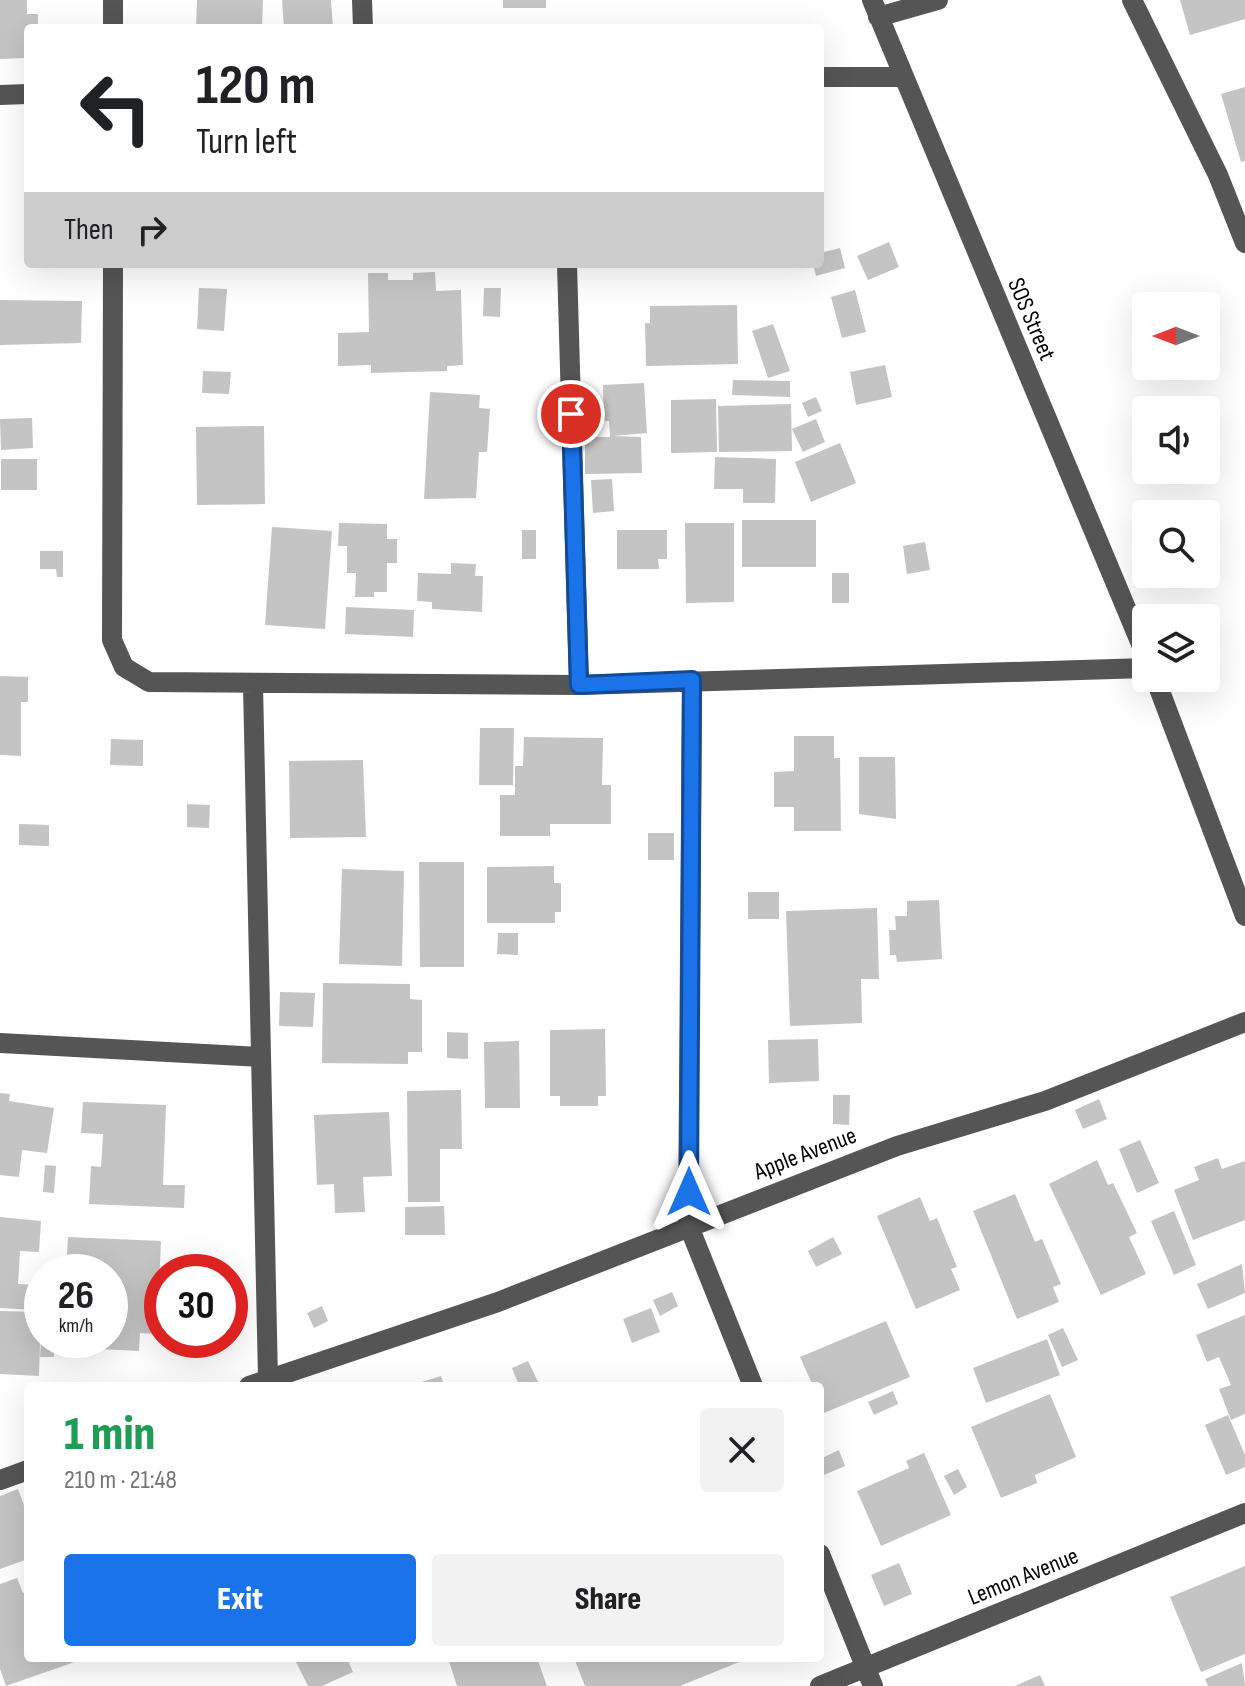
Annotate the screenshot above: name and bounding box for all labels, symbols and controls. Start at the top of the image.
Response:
text: 120 m [196,53,316,120]
icon: left [64,56,168,160]
text: Turn left [196,121,297,164]
icon: right [130,208,174,252]
text: Then [64,212,114,248]
street label: SOS Street [1001,274,1062,365]
north arrow [1132,292,1220,380]
map controls [1132,292,1220,692]
pin [537,380,605,448]
icon: arrive [549,392,593,436]
button: sound [1132,396,1220,484]
button: search [1132,500,1220,588]
button: layers [1132,604,1220,692]
street label: Apple Avenue [749,1121,860,1187]
position arrow [647,1150,731,1234]
speed limit sign: 30 [144,1254,248,1358]
text: 26 [58,1272,94,1320]
text: km/h [59,1314,93,1338]
text: 1 min [64,1406,155,1463]
button: close [700,1408,784,1492]
text: 210 m · 21:48 [64,1465,177,1496]
street label: Lemon Avenue [964,1541,1083,1612]
button: Exit [64,1554,416,1646]
button: Share [432,1554,784,1646]

